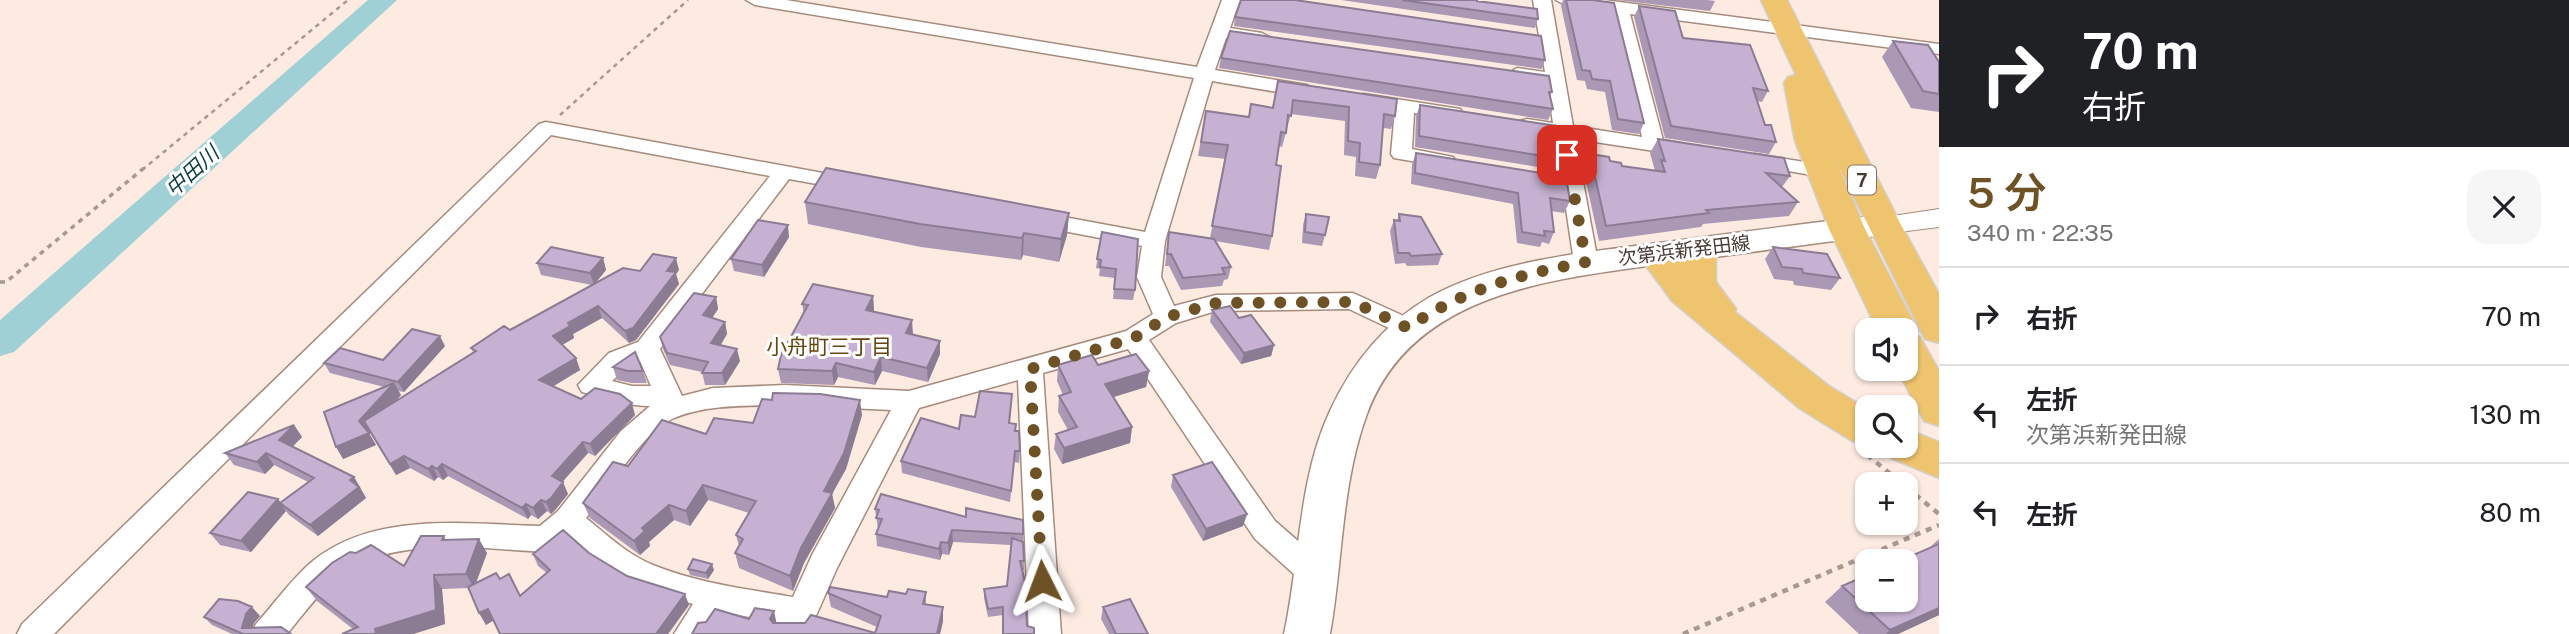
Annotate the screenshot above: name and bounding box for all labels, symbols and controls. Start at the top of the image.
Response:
text: 70 m [2082,22,2199,80]
icon: right [1967,28,2058,119]
text: 右折 [2082,88,2146,125]
pin [1537,125,1597,185]
icon: arrive [1548,136,1586,174]
water label: 中田川 [160,139,225,201]
road number: 7 [1848,166,1876,195]
text: 5 分 [1967,168,2047,217]
button: close [2467,170,2541,244]
text: 340 m · 22:35 [1967,219,2114,246]
street label: 次第浜新発田線 [1617,231,1751,269]
icon: right [1967,297,2005,335]
text: 70 m [2481,301,2541,332]
text: 右折 [2026,303,2078,334]
map controls [1855,318,1918,612]
button: sound [1855,318,1918,381]
district label: 小舟町三丁目 [766,334,892,359]
text: 左折 [2026,384,2078,415]
button: search [1855,395,1918,458]
icon: left [1967,395,2005,433]
text: 130 m [2469,399,2541,430]
text: 次第浜新発田線 [2026,421,2187,448]
button: + [1855,472,1918,535]
icon: left [1967,493,2005,531]
text: 80 m [2480,497,2541,528]
text: 左折 [2026,499,2078,530]
position arrow [1005,544,1079,618]
button: − [1855,549,1918,612]

